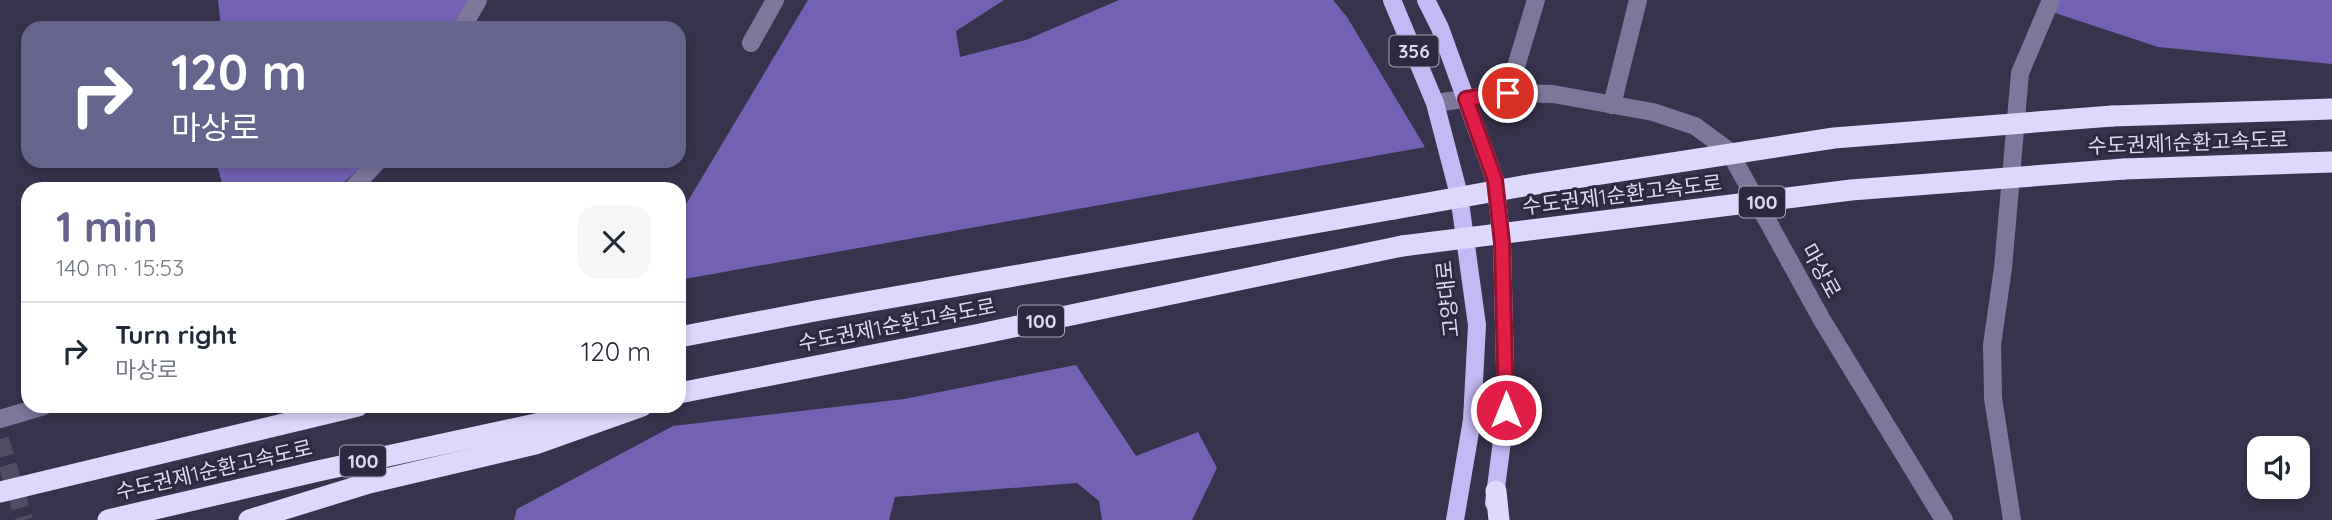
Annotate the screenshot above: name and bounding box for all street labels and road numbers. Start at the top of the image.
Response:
road number: 356 [1390,36,1438,66]
street label: 수도권제1순환고속도로 [2087,126,2289,158]
street label: 수도권제1순환고속도로 [1521,169,1723,219]
road number: 100 [1739,186,1785,218]
street label: 마상로 [1796,239,1847,302]
street label: 고양대로 [1430,259,1464,339]
street label: 수도권제1순환고속도로 [796,292,998,356]
road number: 100 [1018,306,1064,336]
street label: 수도권제1순환고속도로 [113,434,315,504]
road number: 100 [340,446,386,476]

